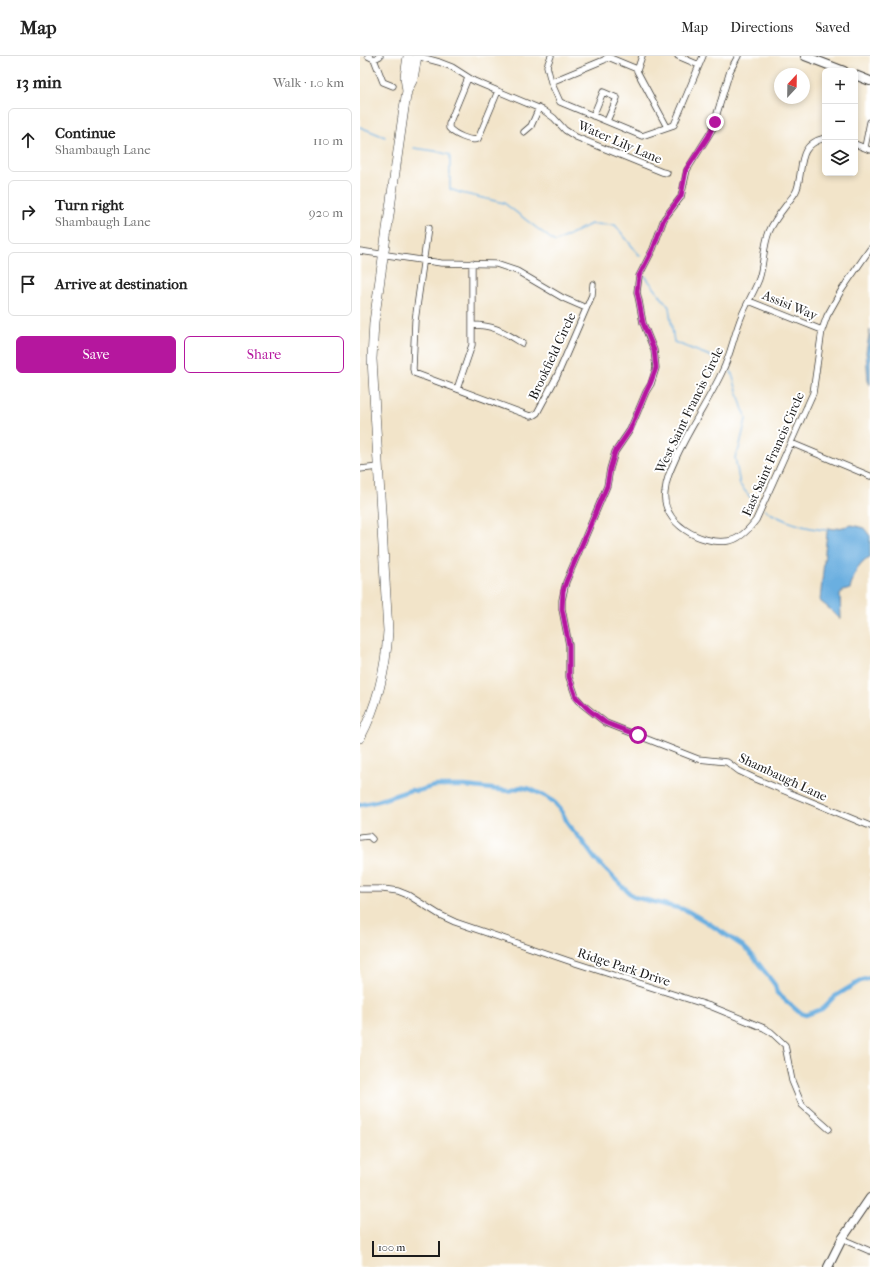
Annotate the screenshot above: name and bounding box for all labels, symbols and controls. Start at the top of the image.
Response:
text: Map [20,17,56,39]
text: Map [681,19,708,36]
text: Directions [730,19,793,36]
text: Saved [815,19,850,36]
north arrow [774,68,810,104]
map controls [822,68,858,176]
button: + [822,68,858,104]
text: 13 min [16,72,62,92]
text: Walk · 1.0 km [273,75,344,90]
button: − [822,104,858,140]
route end [706,113,724,131]
street label: Water Lily Lane [575,117,665,167]
text: Continue [55,124,115,142]
icon: ahead [17,129,39,151]
text: 110 m [313,133,343,148]
button: layers [822,140,858,176]
text: Shambaugh Lane [55,142,151,157]
text: Turn right [55,196,124,214]
icon: right [17,201,39,223]
text: 920 m [309,205,343,220]
text: Shambaugh Lane [55,214,151,229]
icon: arrive [17,273,39,295]
text: Arrive at destination [55,275,187,293]
street label: Assisi Way [759,287,821,323]
street label: Brookfield Circle [525,310,579,402]
button: Save [16,336,176,373]
button: Share [184,336,344,373]
street label: West Saint Francis Circle [651,344,726,477]
street label: East Saint Francis Circle [739,389,807,518]
route start [629,726,647,744]
street label: Shambaugh Lane [736,750,830,804]
street label: Ridge Park Drive [576,945,673,989]
scale bar [372,1239,440,1258]
text: 100 m [378,1241,406,1254]

